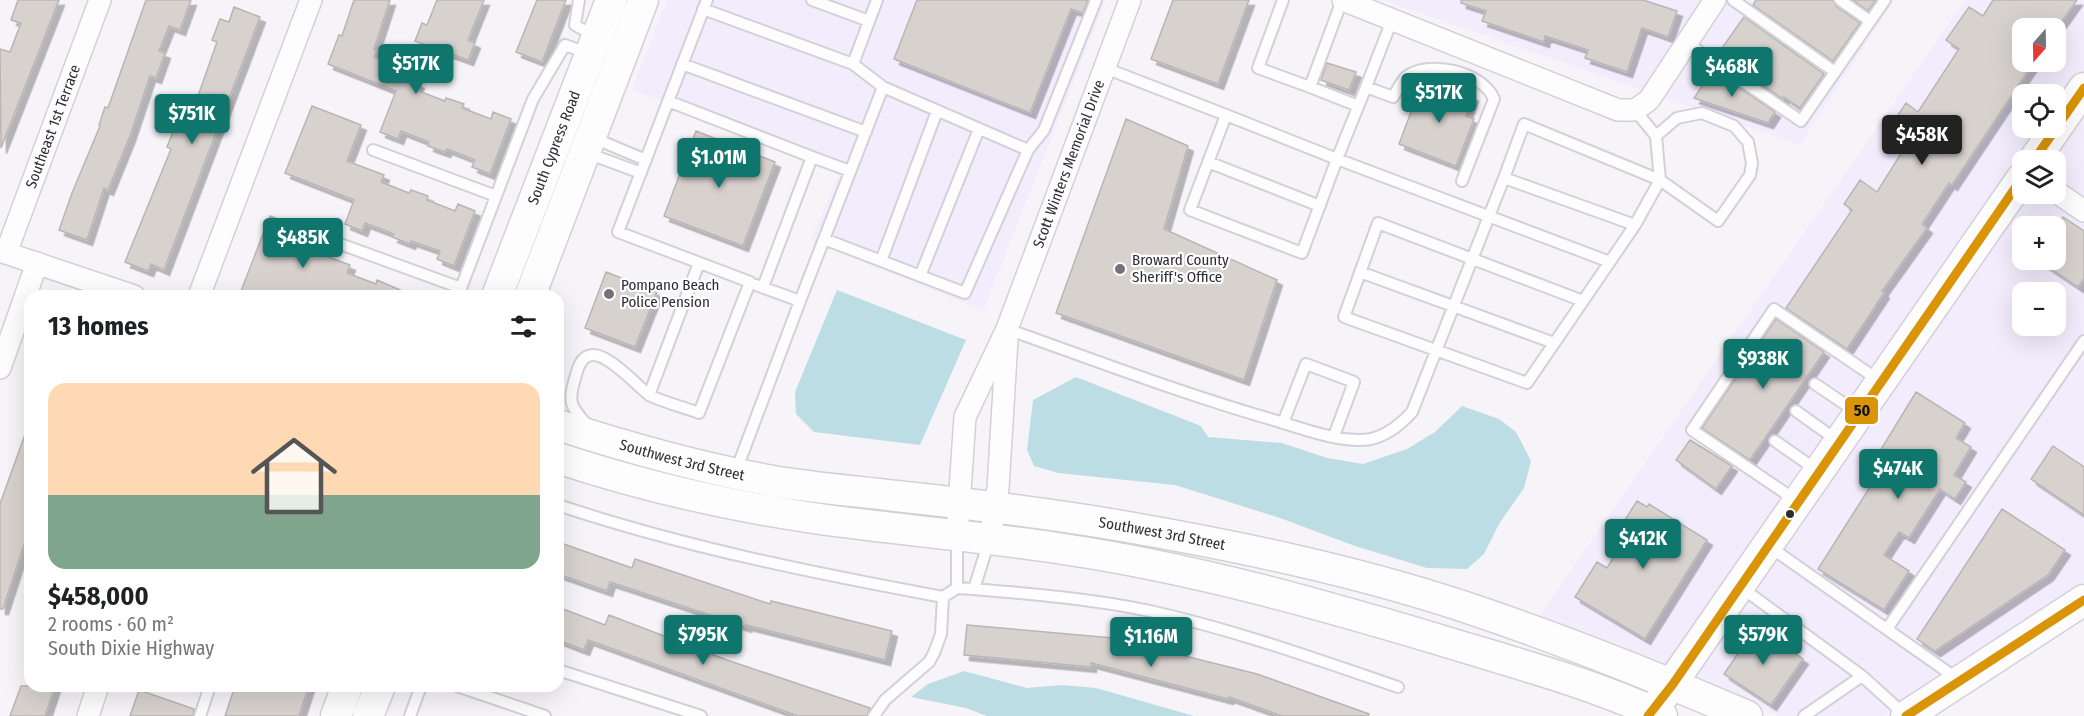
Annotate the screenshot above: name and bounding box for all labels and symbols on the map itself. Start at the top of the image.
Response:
north arrow [2012,18,2066,72]
pin: $517K [374,44,458,95]
pin: $468K [1690,47,1774,98]
street label: Southeast 1st Terrace [22,62,84,191]
pin: $517K [1397,73,1481,124]
street label: Scott Winters Memorial Drive [1029,77,1108,250]
street label: South Cypress Road [524,88,584,207]
pin: $751K [150,94,234,145]
pin: $458K [1880,115,1964,166]
pin: $1.01M [670,138,768,189]
pin: $485K [261,218,345,269]
place label: Broward County Sheriff's Office [1132,251,1229,286]
marker: Broward County Sheriff's Office [1113,262,1127,276]
place label: Pompano Beach Police Pension [621,276,720,311]
marker: Pompano Beach Police Pension [602,287,616,301]
pin: $938K [1721,339,1805,390]
line badge: 50 [1844,396,1879,425]
text: 50 [1854,401,1871,420]
street label: Southwest 3rd Street [617,436,746,484]
pin: $474K [1856,449,1940,500]
unlabelled marker [1784,508,1796,520]
street label: Southwest 3rd Street [1097,513,1227,554]
pin: $412K [1601,519,1685,570]
pin: $795K [661,615,745,666]
pin: $579K [1721,615,1805,666]
pin: $1.16M [1102,617,1200,668]

